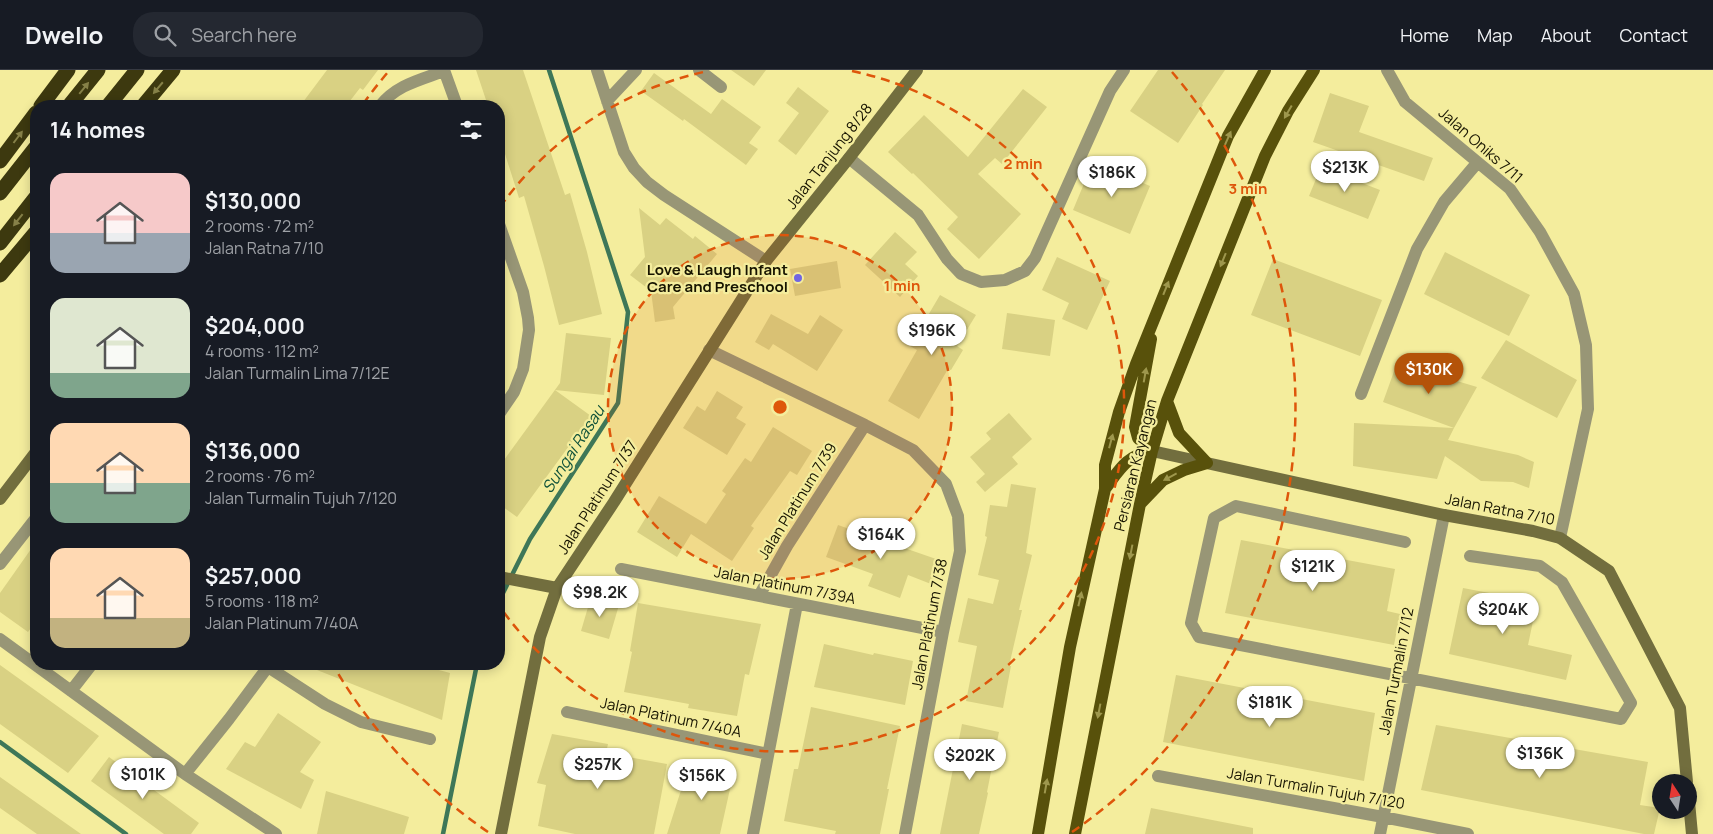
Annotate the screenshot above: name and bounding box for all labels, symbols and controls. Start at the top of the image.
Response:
search box [133,12,483,57]
text: Dwello [25,18,103,51]
icon: search [151,21,179,49]
text: Search here [191,22,297,48]
text: Home [1400,23,1449,47]
text: Map [1477,23,1513,47]
text: About [1541,23,1591,47]
text: Contact [1619,23,1688,47]
one-way arrow [78,82,89,95]
one-way arrow [153,82,164,94]
street label: Jalan Tanjung 8/28 [781,99,877,213]
street label: Jalan Oniks 7/11 [1434,102,1528,188]
one-way arrow [1284,105,1293,118]
text: 14 homes [50,116,145,144]
icon: filters [457,116,485,144]
one-way arrow [13,130,23,144]
one-way arrow [1224,131,1232,145]
pin: $213K [1310,150,1380,193]
text: 2 min [1003,153,1043,174]
pin: $186K [1077,156,1147,198]
text: $213K [1322,156,1368,178]
text: $186K [1088,161,1136,183]
text: 3 min [1229,178,1267,199]
text: $130,000 [205,187,301,215]
icon: home [90,193,150,253]
one-way arrow [13,213,24,226]
text: 2 rooms · 72 m² [205,215,314,237]
text: Jalan Ratna 7/10 [205,237,324,259]
one-way arrow [1219,253,1227,268]
place label: Love & Laugh Infant Care and Preschool [647,259,788,297]
marker: Love & Laugh Infant Care and Preschool [792,272,804,284]
text: 1 min [884,275,920,296]
one-way arrow [1163,281,1171,295]
text: $204,000 [205,312,305,340]
pin: $196K [897,314,967,356]
icon: home [90,318,150,378]
text: $196K [908,319,956,341]
text: 4 rooms · 112 m² [205,340,319,362]
pin: $130K [1394,352,1464,395]
text: $130K [1405,358,1453,380]
text: Jalan Turmalin Lima 7/12E [205,362,390,384]
one-way arrow [1142,366,1150,382]
street label: Persiaran Kayangan [1108,397,1162,533]
centre of rings [771,398,789,416]
water label: Sungai Rasau [537,400,610,497]
one-way arrow [1108,433,1116,448]
street label: Jalan Platinum 7/37 [552,436,642,558]
text: $136,000 [205,437,300,465]
street label: Jalan Platinum 7/39 [753,439,841,563]
icon: home [90,443,150,503]
text: 2 rooms · 76 m² [205,465,315,487]
one-way arrow [1163,473,1177,481]
text: Jalan Turmalin Tujuh 7/120 [205,487,397,509]
street label: Jalan Ratna 7/10 [1443,488,1557,530]
pin: $164K [846,518,916,560]
text: $164K [857,523,905,545]
one-way arrow [1126,544,1134,560]
pin: $121K [1278,550,1348,592]
text: $121K [1291,555,1335,577]
street label: Jalan Platinum 7/38 [906,557,952,691]
street label: Jalan Platinum 7/39A [713,561,858,609]
text: $257,000 [205,562,302,590]
icon: home [90,568,150,628]
pin: $98.2K [559,576,641,618]
text: $98.2K [573,581,627,603]
text: 5 rooms · 118 m² [205,590,319,612]
one-way arrow [1076,592,1084,607]
pin: $204K [1468,592,1538,635]
text: $204K [1478,598,1528,620]
street label: Jalan Turmalin 7/12 [1373,606,1419,736]
text: Jalan Platinum 7/40A [205,612,358,634]
pin: $181K [1235,686,1305,728]
text: $181K [1248,691,1292,713]
street label: Jalan Platinum 7/40A [598,692,744,742]
one-way arrow [1095,703,1103,719]
pin: $136K [1505,736,1575,779]
pin: $202K [935,738,1005,781]
text: $136K [1517,742,1563,764]
text: $202K [945,744,995,766]
pin: $257K [563,748,633,790]
text: $257K [574,753,622,775]
pin: $101K [108,758,178,800]
pin: $156K [667,758,737,801]
street label: Jalan Turmalin Tujuh 7/120 [1225,762,1407,814]
text: $101K [121,763,165,785]
text: $156K [679,764,725,786]
north arrow [1652,774,1698,819]
map controls [1652,774,1697,819]
one-way arrow [1043,778,1051,794]

